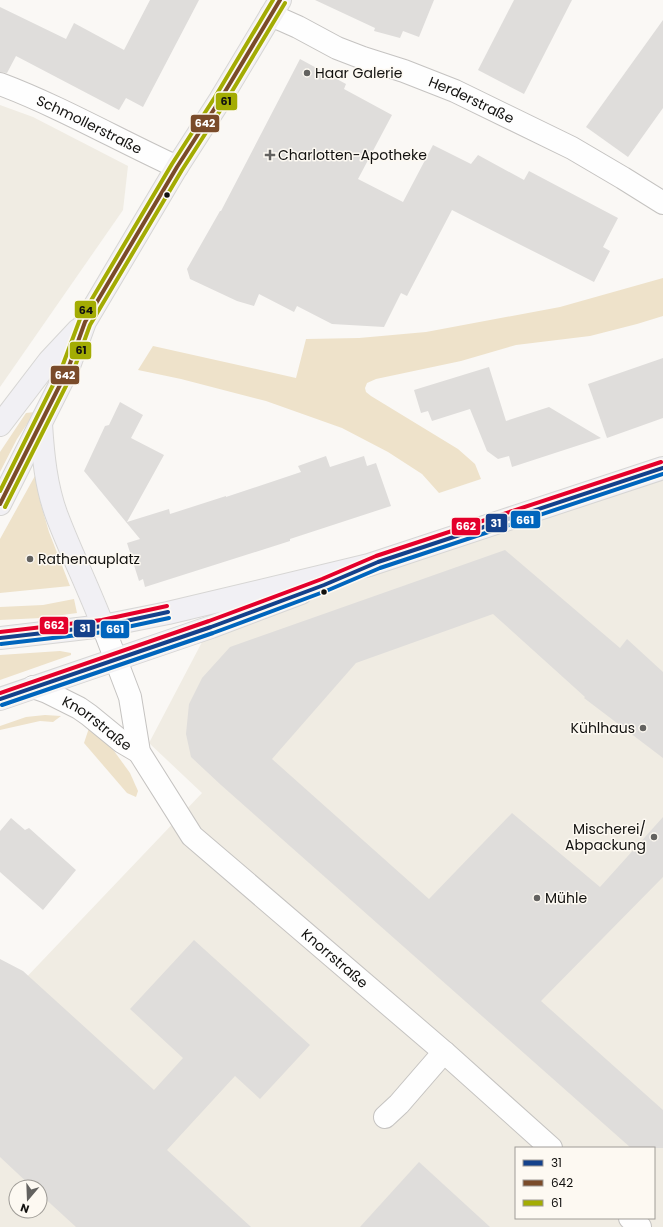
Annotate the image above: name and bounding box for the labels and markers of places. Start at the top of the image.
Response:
place label: Haar Galerie [315,63,403,83]
marker: Haar Galerie [302,68,312,78]
place label: Charlotten-Apotheke [278,145,427,165]
marker: Charlotten-Apotheke [265,150,275,160]
unlabelled marker [162,190,172,200]
place label: Rathenauplatz [38,549,140,569]
marker: Rathenauplatz [25,554,35,564]
unlabelled marker [319,587,329,597]
place label: Kühlhaus [571,718,635,738]
marker: Kühlhaus [638,723,648,733]
place label: Mischerei/ Abpackung [565,819,646,855]
marker: Mischerei/ Abpackung [649,832,659,842]
place label: Mühle [545,888,587,908]
marker: Mühle [532,893,542,903]

